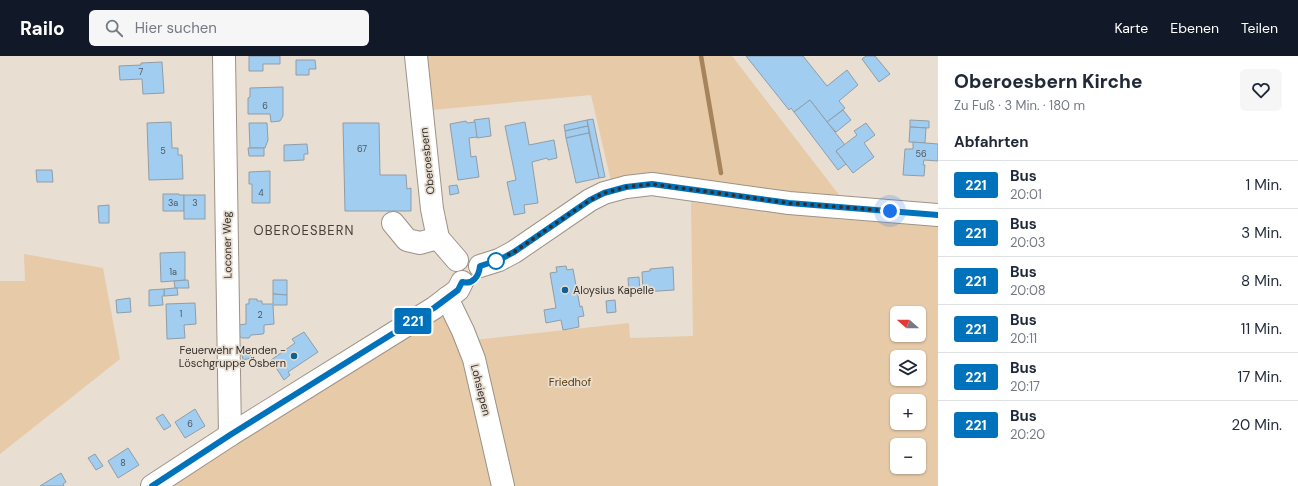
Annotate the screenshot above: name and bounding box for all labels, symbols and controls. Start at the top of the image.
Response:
search box [89,10,369,46]
text: Railo [20,16,65,41]
icon: search [103,17,125,39]
text: Hier suchen [135,18,217,38]
text: Karte [1114,19,1148,37]
text: Ebenen [1170,19,1219,37]
text: Teilen [1241,19,1278,37]
house number: 7 [139,66,144,78]
text: Oberoesbern Kirche [954,69,1142,94]
button: heart [1240,69,1282,111]
text: Zu Fuß · 3 Min. · 180 m [954,97,1085,114]
house number: 6 [262,100,268,112]
street label: Oberoesbern [417,127,437,195]
text: Abfahrten [954,132,1029,152]
house number: 67 [357,143,367,155]
house number: 5 [160,145,166,157]
house number: 56 [915,148,927,160]
text: Bus [1010,166,1037,186]
text: 1 Min. [1246,175,1282,195]
text: 221 [965,176,987,194]
text: 20:01 [1010,186,1042,203]
house number: 4 [258,187,264,199]
house number: 3a [168,197,178,209]
house number: 3 [192,197,198,209]
your location [880,201,900,221]
street label: Loconer Weg [219,211,235,279]
text: Bus [1010,214,1037,234]
district label: OBEROESBERN [254,222,354,239]
text: 3 Min. [1241,223,1282,243]
text: 221 [965,224,987,242]
text: 20:03 [1010,234,1045,251]
unlabelled marker [487,252,505,270]
text: Bus [1010,262,1037,282]
house number: 1a [169,266,177,278]
text: 8 Min. [1241,271,1282,291]
text: 221 [965,272,987,290]
text: 20:08 [1010,282,1046,299]
place label: Aloysius Kapelle [573,283,654,297]
marker: Aloysius Kapelle [560,285,570,295]
north arrow [890,306,926,342]
map controls [890,306,926,474]
house number: 1 [180,308,183,320]
line badge: 221 [390,308,436,334]
house number: 2 [257,309,263,321]
text: Bus [1010,310,1037,330]
text: 221 [402,312,424,330]
text: 11 Min. [1241,319,1282,339]
text: 221 [965,320,987,338]
text: 20:11 [1010,330,1037,347]
place label: Feuerwehr Menden - Löschgruppe Ösbern [179,343,286,370]
button: layers [890,350,926,386]
marker: Feuerwehr Menden - Löschgruppe Ösbern [289,351,299,361]
text: Bus [1010,358,1037,378]
street label: Lohsiepen [468,363,494,417]
text: 17 Min. [1238,367,1282,387]
text: 221 [965,368,987,386]
park label: Friedhof [549,375,591,389]
text: 20:17 [1010,378,1040,395]
button: + [890,394,926,430]
text: Bus [1010,406,1037,426]
text: 20 Min. [1231,415,1282,435]
text: 221 [965,416,987,434]
house number: 6 [187,418,193,430]
text: 20:20 [1010,426,1045,443]
button: − [890,438,926,474]
house number: 8 [120,457,126,469]

